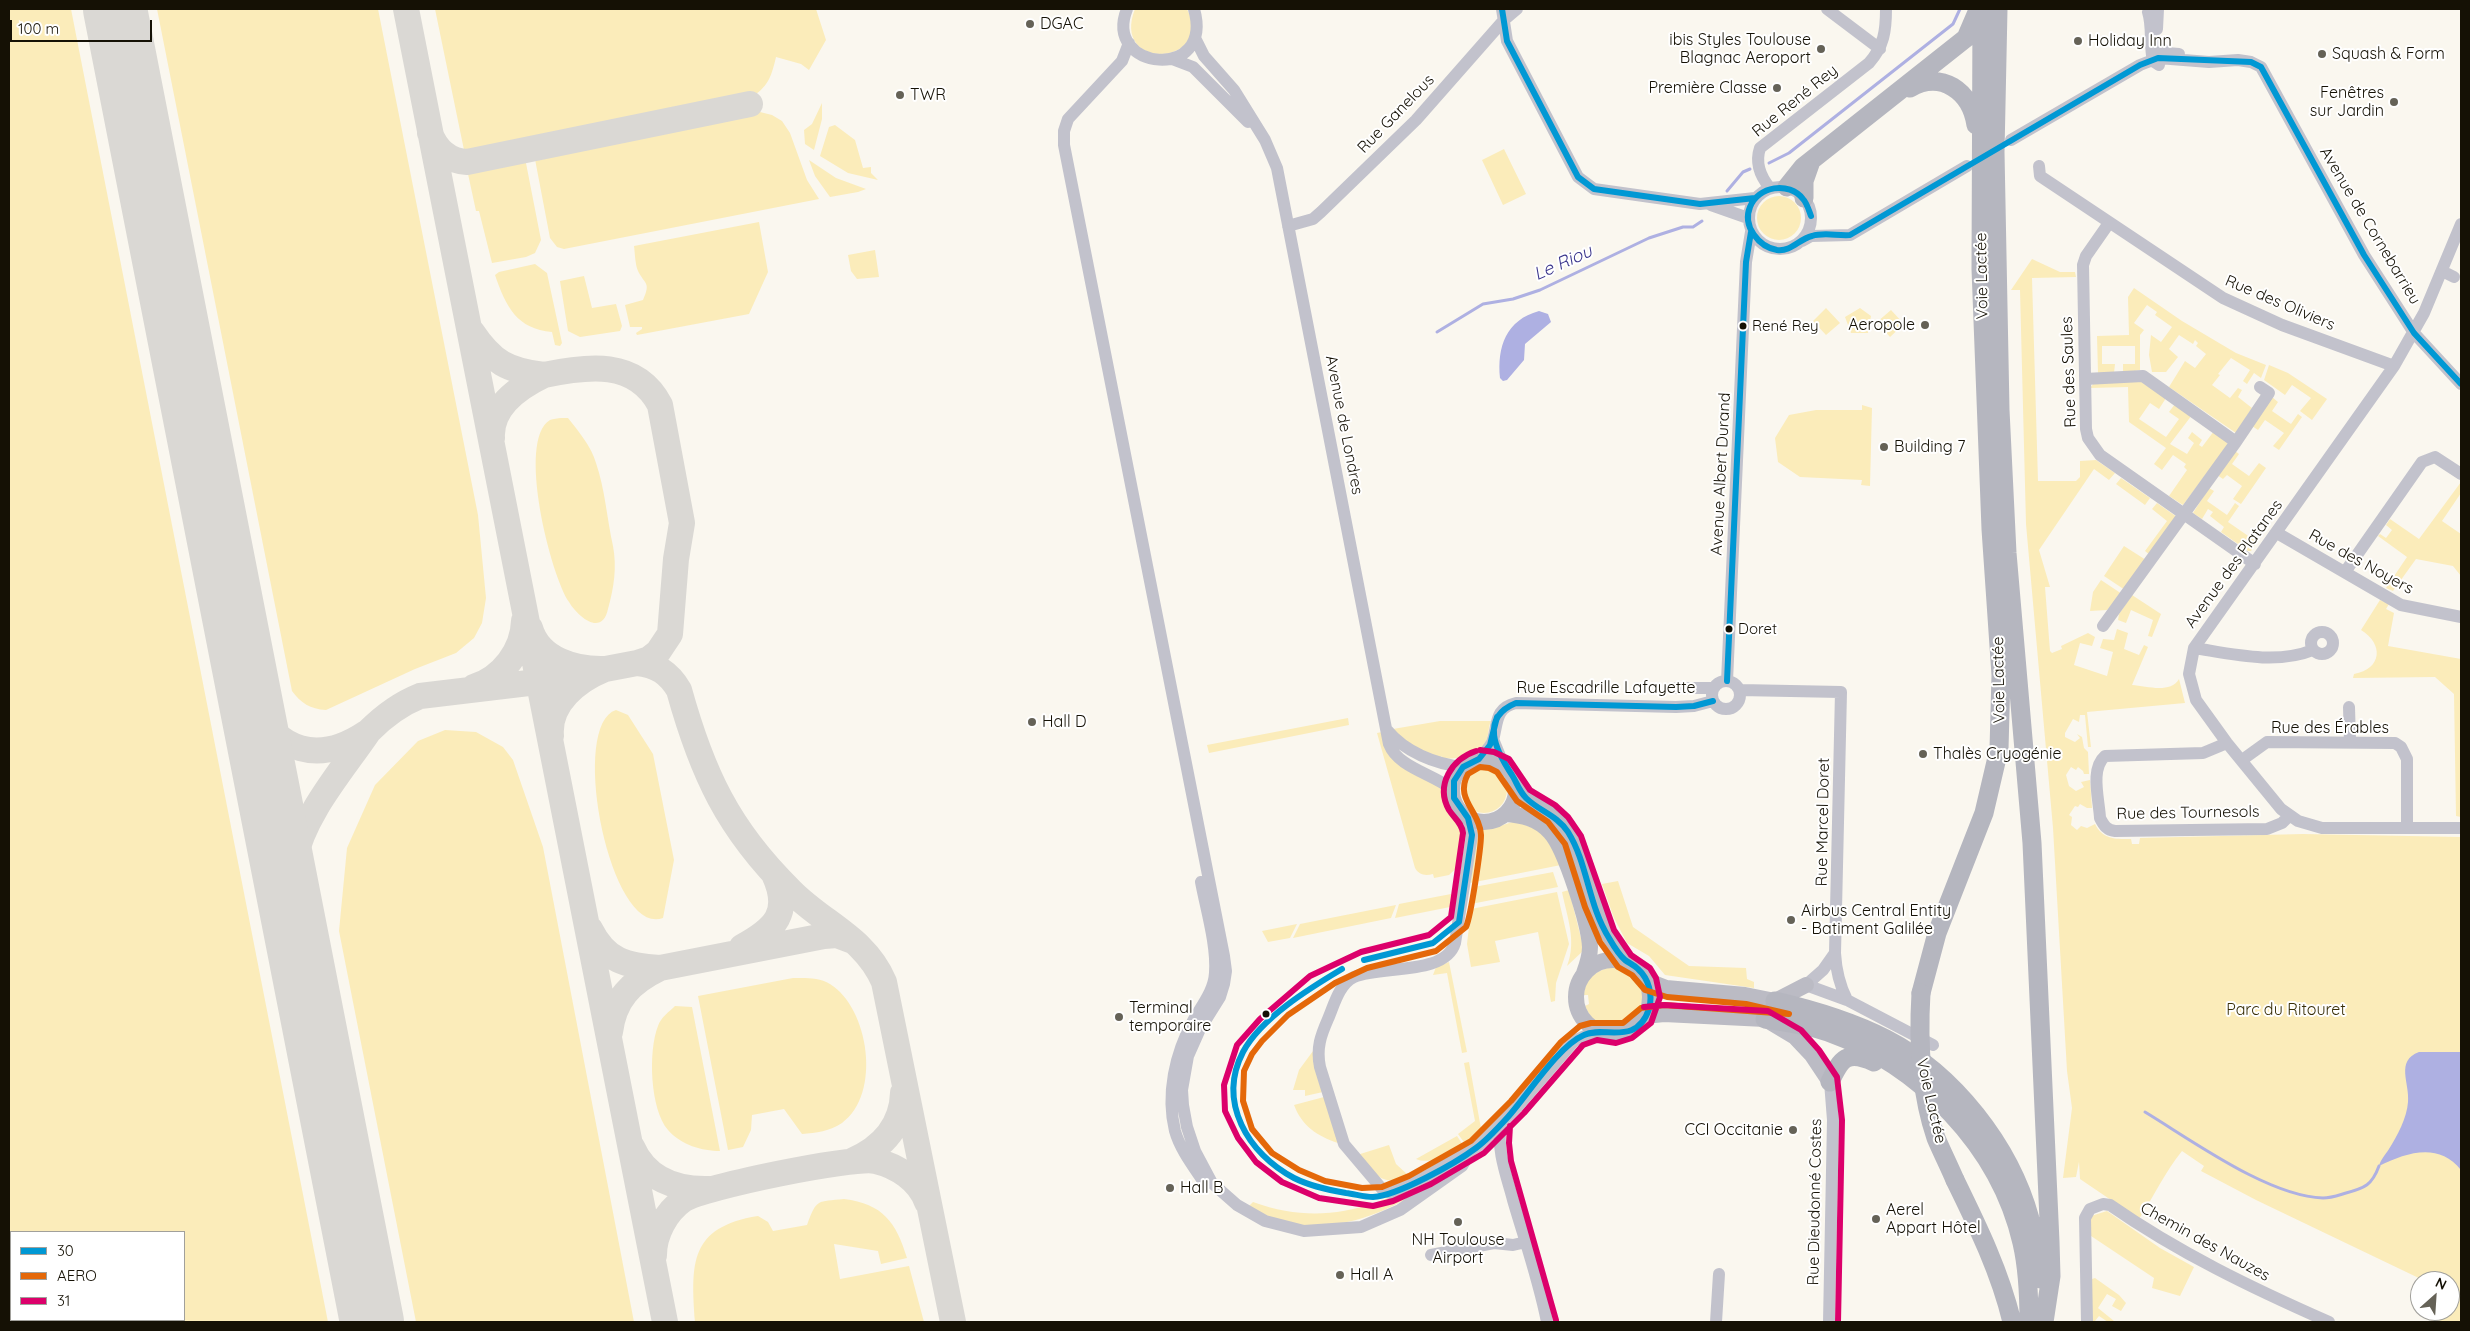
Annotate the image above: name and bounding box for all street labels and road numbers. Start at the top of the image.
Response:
street label: Rue René Rey [1749,61,1841,141]
street label: Rue Ganelous [1354,71,1438,157]
street label: Avenue de Cornebarrieu [2315,144,2425,308]
street label: Voie Lactée [1972,232,1992,320]
street label: Rue des Oliviers [2222,271,2338,335]
street label: Rue des Saules [2057,316,2081,428]
street label: Avenue de Londres [1321,354,1367,496]
street label: Avenue Albert Durand [1707,392,1735,556]
street label: Avenue des Platanes [2181,496,2287,632]
street label: Rue des Noyers [2305,525,2417,599]
street label: Voie Lactée [1989,636,2009,724]
street label: Rue Escadrille Lafayette [1516,678,1696,698]
street label: Rue des Érables [2271,718,2389,738]
street label: Rue Marcel Doret [1812,757,1834,887]
street label: Rue des Tournesols [2116,802,2260,824]
street label: Voie Lactée [1912,1057,1950,1145]
street label: Rue Dieudonné Costes [1804,1118,1826,1286]
street label: Chemin des Nauzes [2137,1198,2273,1286]

